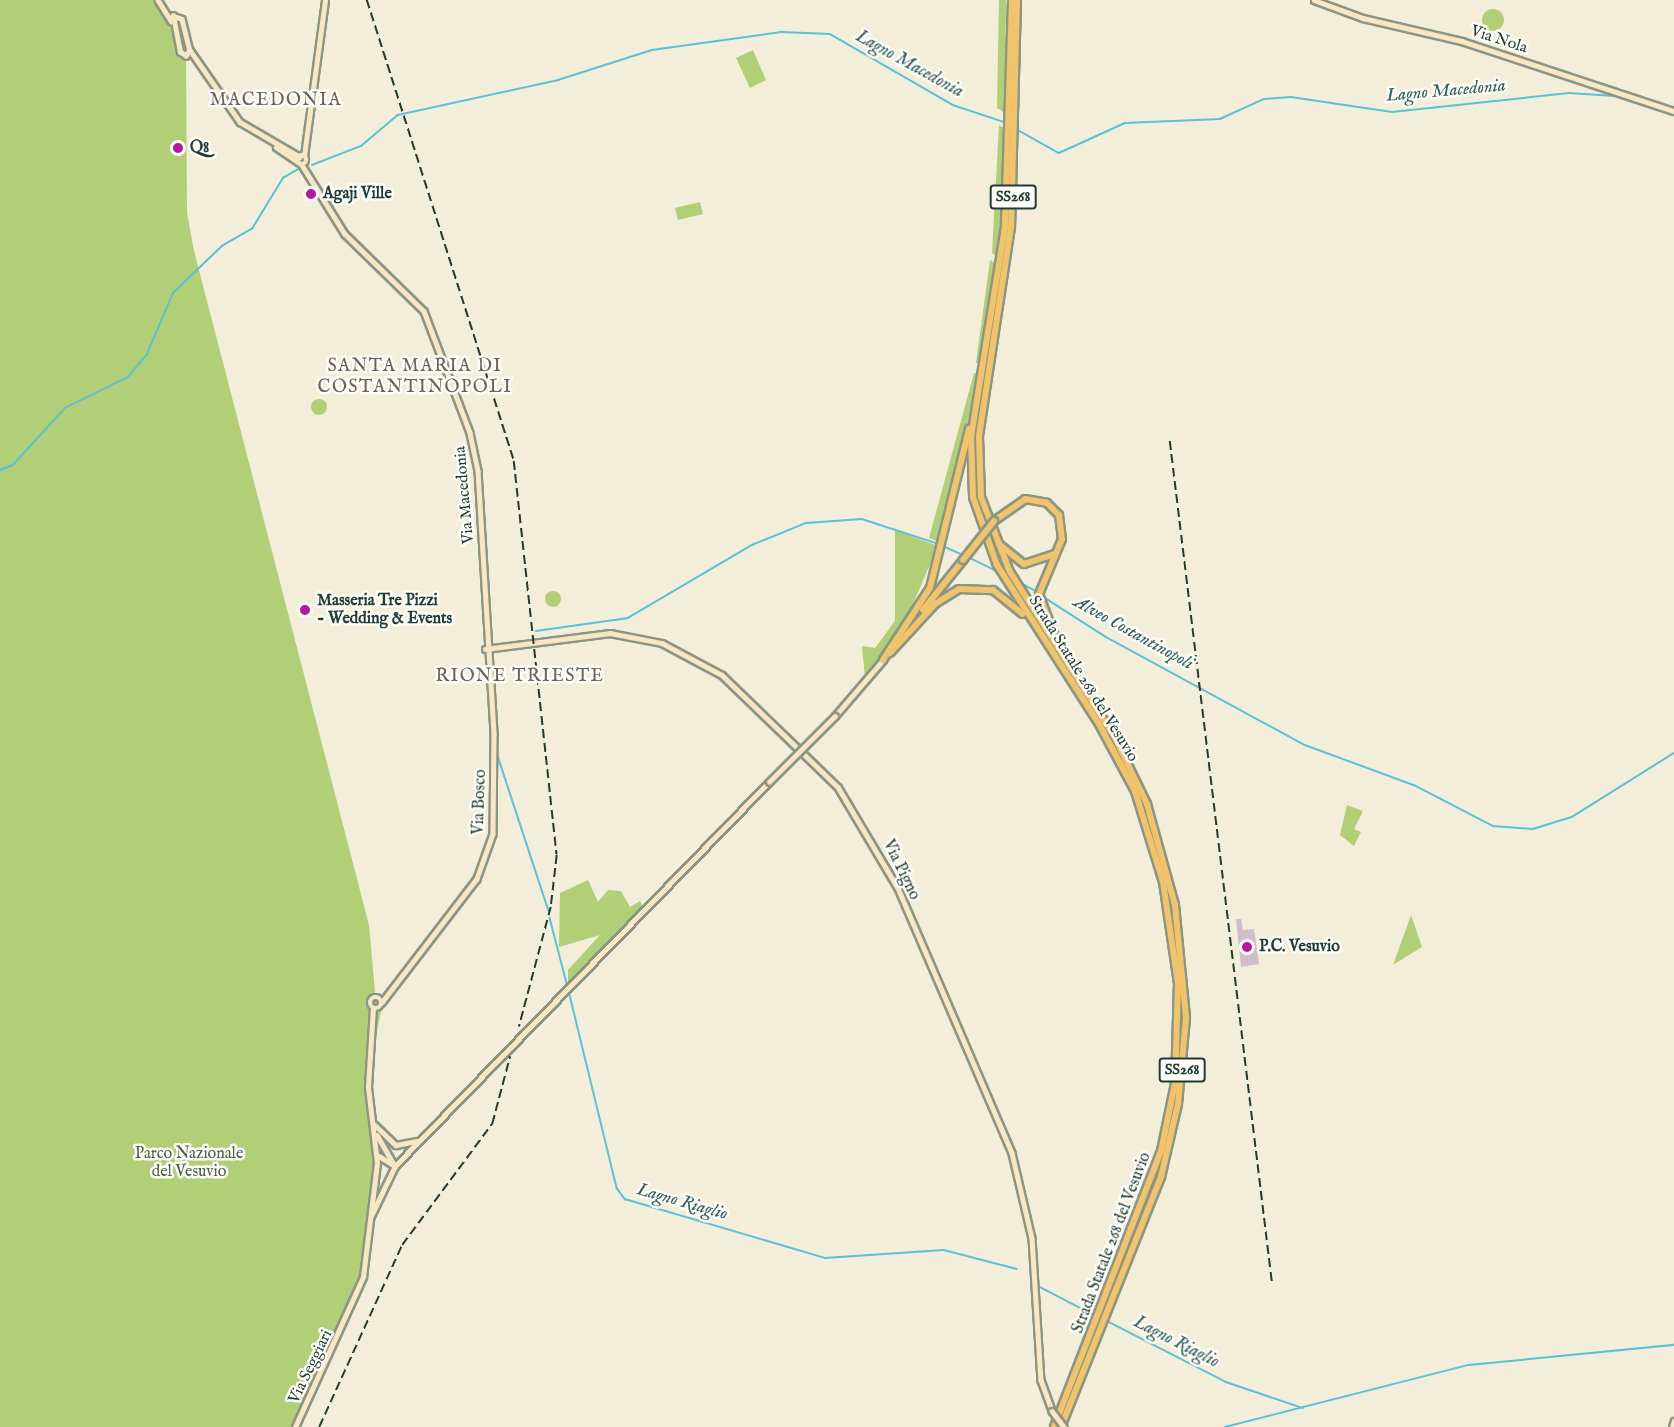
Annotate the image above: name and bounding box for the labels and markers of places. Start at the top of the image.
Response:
place label: Q8 [190,138,209,158]
marker: Q8 [171,141,185,155]
place label: Agaji Ville [323,184,392,204]
marker: Agaji Ville [304,187,318,201]
place label: Masseria Tre Pizzi - Wedding & Events [317,591,452,629]
marker: Masseria Tre Pizzi - Wedding & Events [298,603,312,617]
place label: P.C. Vesuvio [1259,937,1340,957]
marker: P.C. Vesuvio [1240,940,1254,954]

